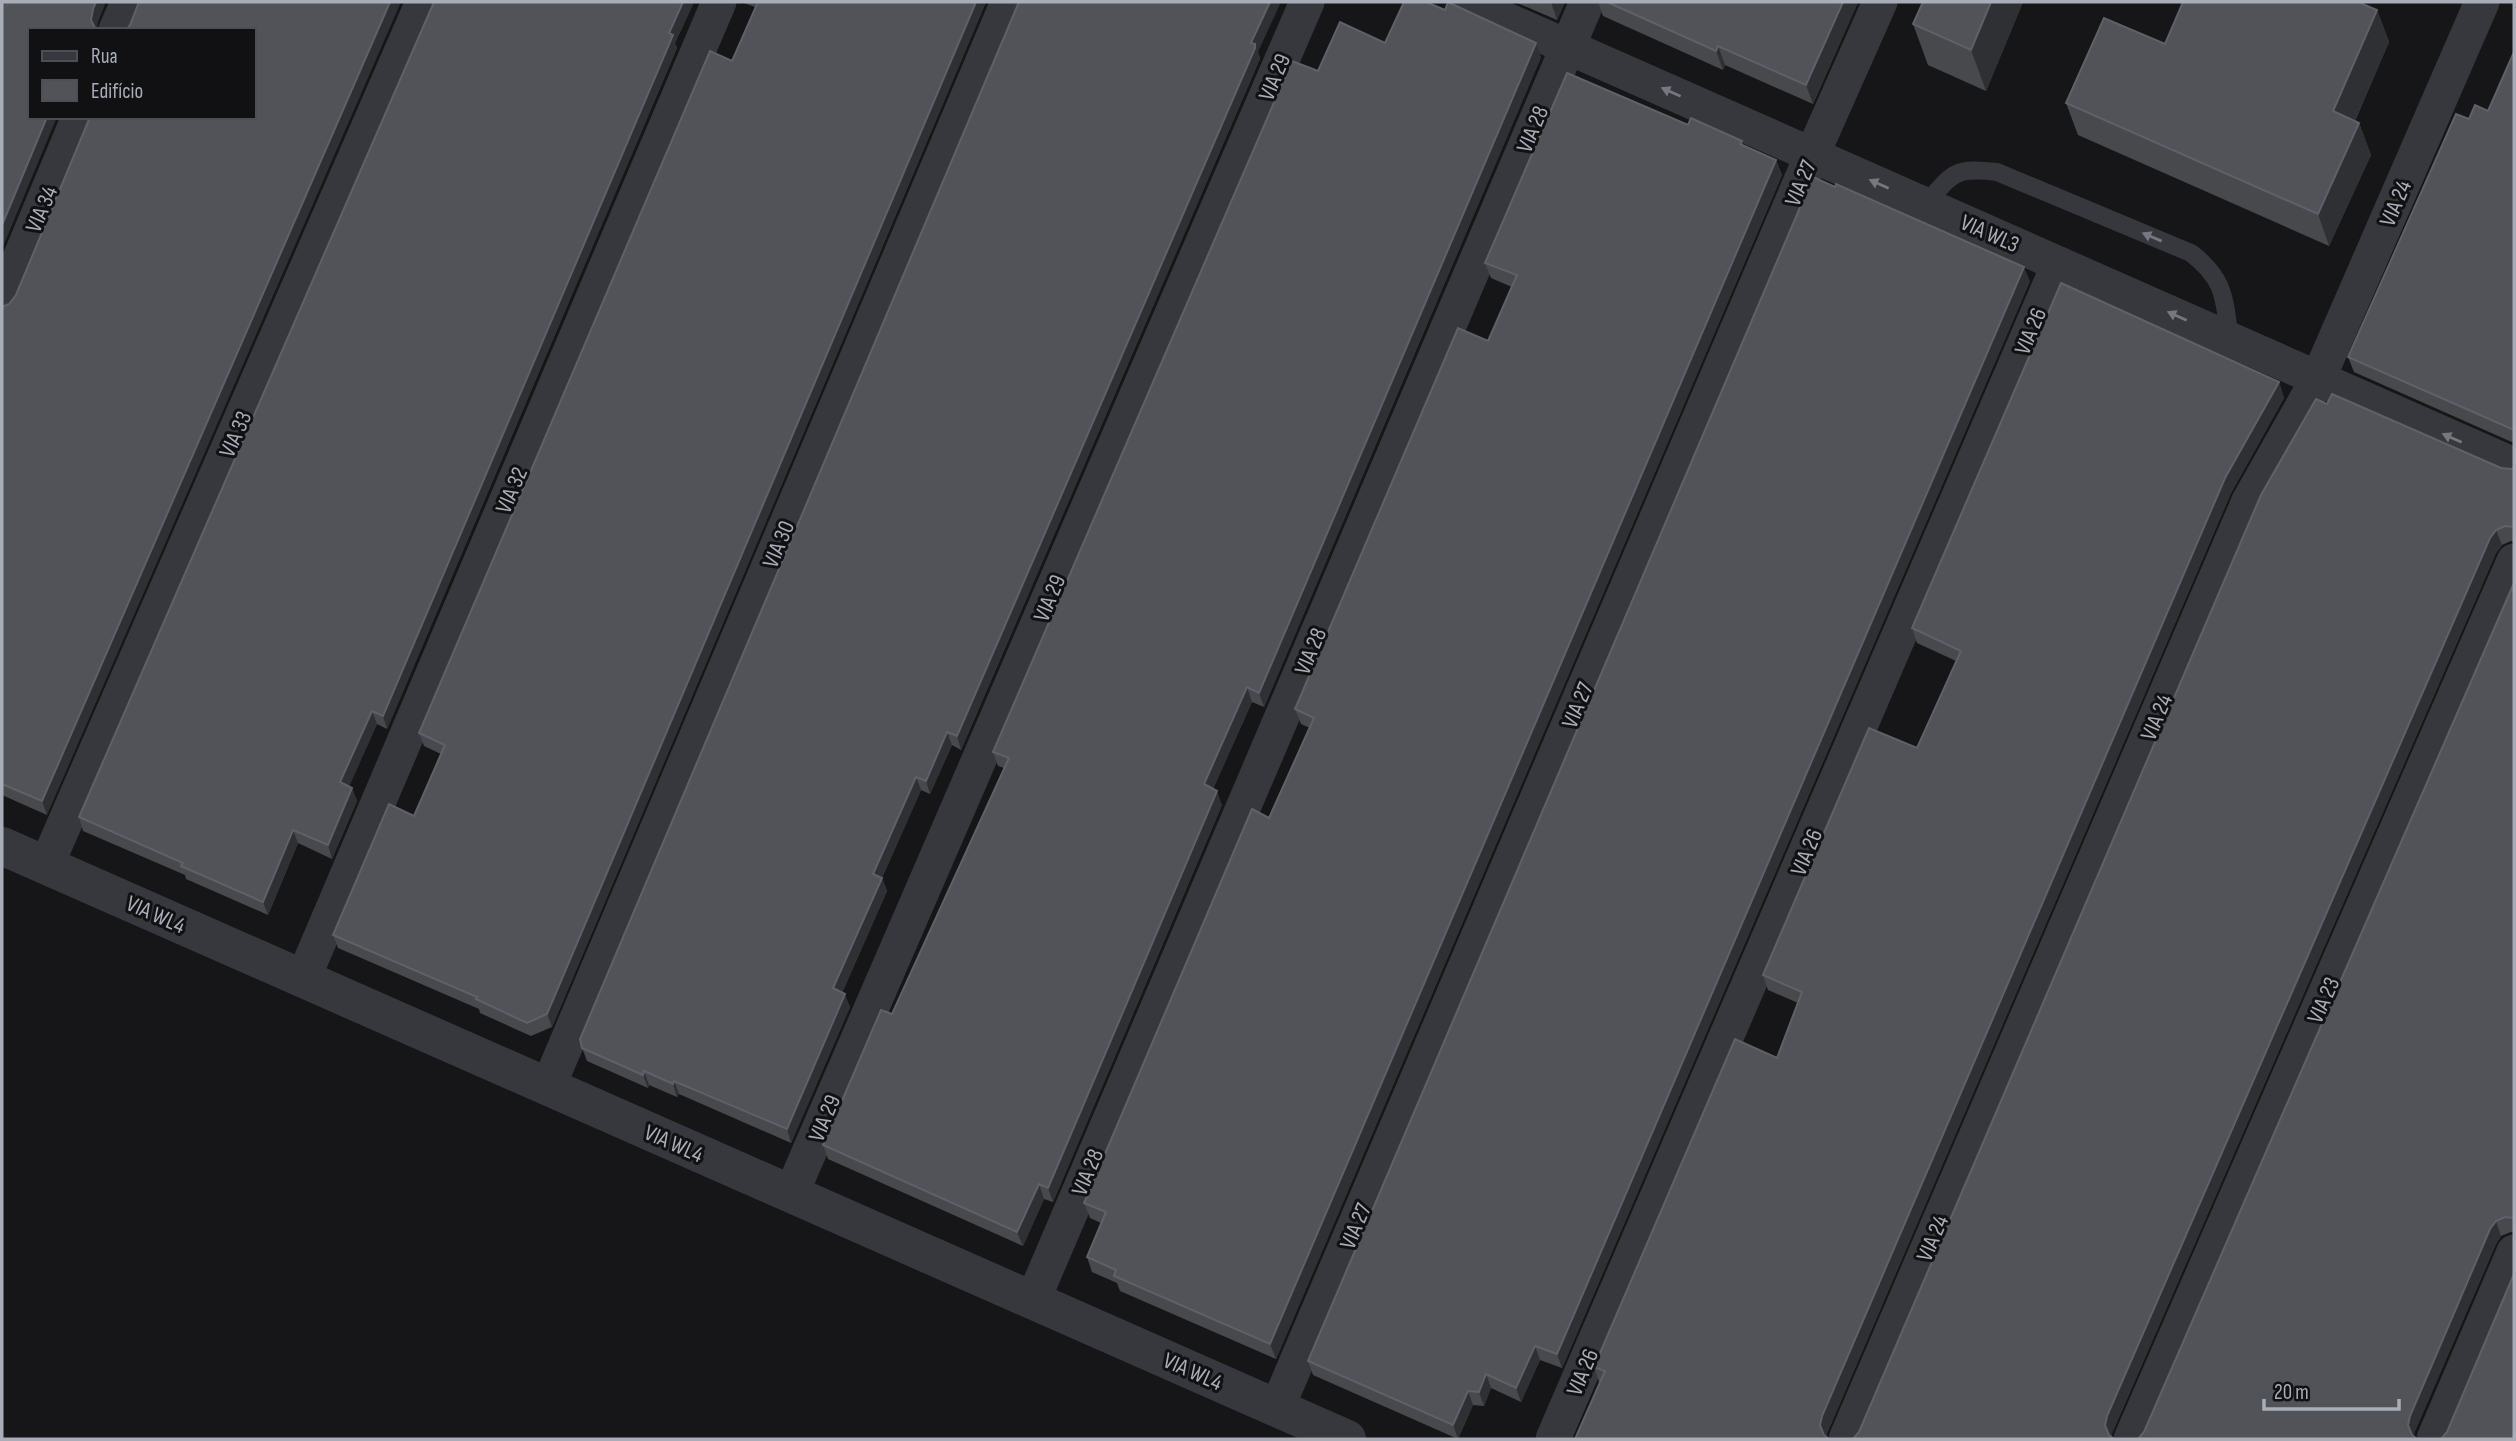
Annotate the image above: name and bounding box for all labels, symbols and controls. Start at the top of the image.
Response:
legend [28,28,256,119]
text: Rua [91,44,118,69]
street label: VIA 29 [1253,50,1297,105]
text: Edifício [91,79,143,104]
one-way arrow [1661,86,1681,98]
street label: VIA 28 [1511,102,1555,157]
street label: VIA 27 [1779,156,1823,211]
street label: VIA 24 [2374,176,2418,231]
one-way arrow [1869,178,1889,190]
street label: VIA 34 [20,182,64,237]
street label: VIA WL3 [1956,209,2023,259]
one-way arrow [2142,231,2162,243]
street label: VIA 26 [2009,304,2053,359]
one-way arrow [2166,310,2187,321]
street label: VIA 33 [213,407,258,462]
one-way arrow [2442,432,2462,444]
street label: VIA 32 [490,463,534,518]
street label: VIA 30 [757,517,801,572]
street label: VIA 29 [1028,571,1072,626]
street label: VIA 28 [1289,624,1333,679]
street label: VIA 27 [1556,678,1600,733]
street label: VIA 24 [2135,690,2179,745]
street label: VIA 26 [1785,825,1829,880]
street label: VIA WL4 [122,890,190,940]
street label: VIA 23 [2301,973,2346,1028]
street label: VIA 29 [803,1091,847,1146]
street label: VIA WL4 [640,1119,708,1169]
street label: VIA 28 [1066,1145,1110,1200]
street label: VIA 27 [1334,1199,1378,1254]
street label: VIA 24 [1911,1211,1955,1266]
street label: VIA 26 [1561,1345,1605,1400]
street label: VIA WL4 [1159,1347,1227,1397]
scale bar [2264,1368,2399,1412]
text: 20 m [2274,1380,2309,1405]

